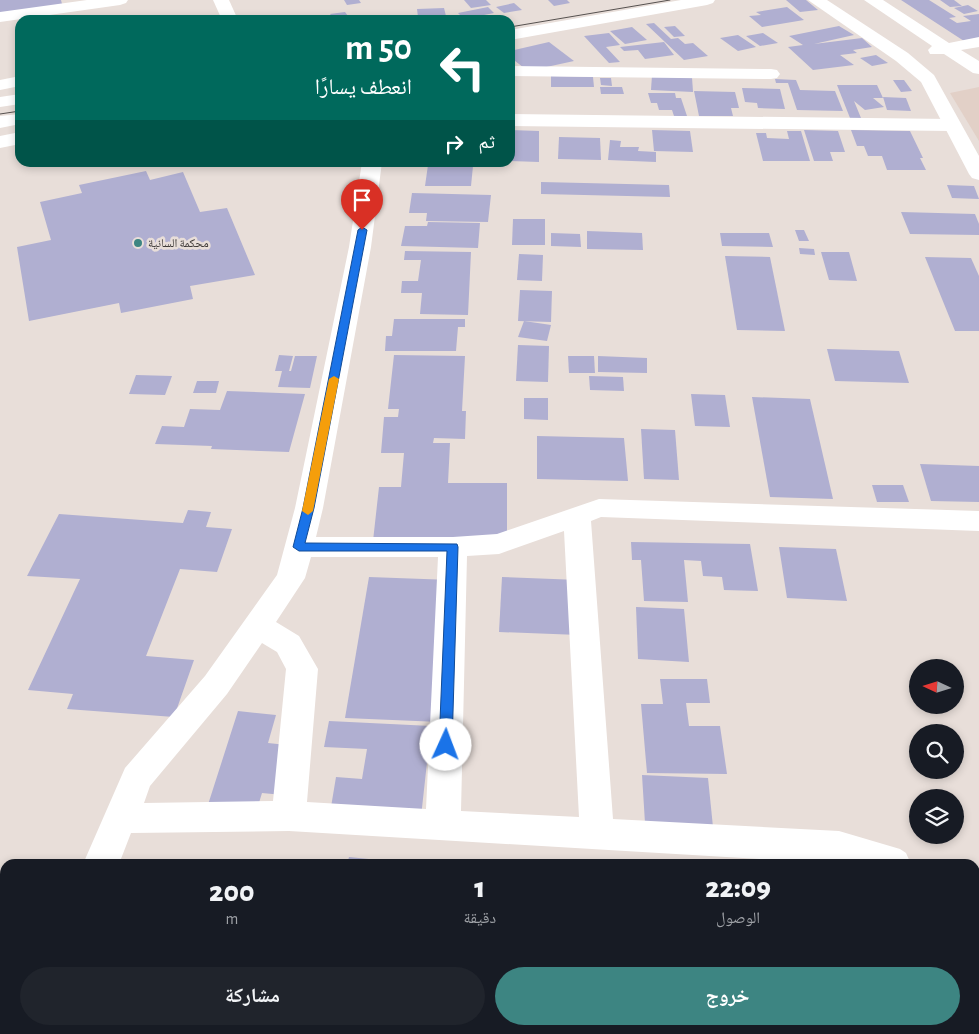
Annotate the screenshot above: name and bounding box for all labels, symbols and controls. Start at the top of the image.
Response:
text: 50 m [345,31,412,66]
icon: left [430,35,495,100]
text: انعطف يسارًا [315,76,412,98]
icon: right [440,130,468,158]
text: ثم [478,133,495,152]
pin [341,179,383,230]
icon: arrive [348,186,376,214]
marker: محكمة السانية [132,237,144,249]
place label: محكمة السانية [148,237,209,250]
north arrow [909,659,964,714]
map controls [909,659,964,844]
position arrow [419,718,471,770]
button: search [909,724,964,779]
button: layers [909,789,964,844]
text: 1 [474,873,485,903]
text: 22:09 [705,873,771,903]
text: 200 [209,877,255,907]
text: دقيقة [464,910,496,926]
text: الوصول [716,910,760,926]
text: m [225,911,238,927]
button: مشاركة [20,967,485,1025]
button: خروج [495,967,960,1025]

